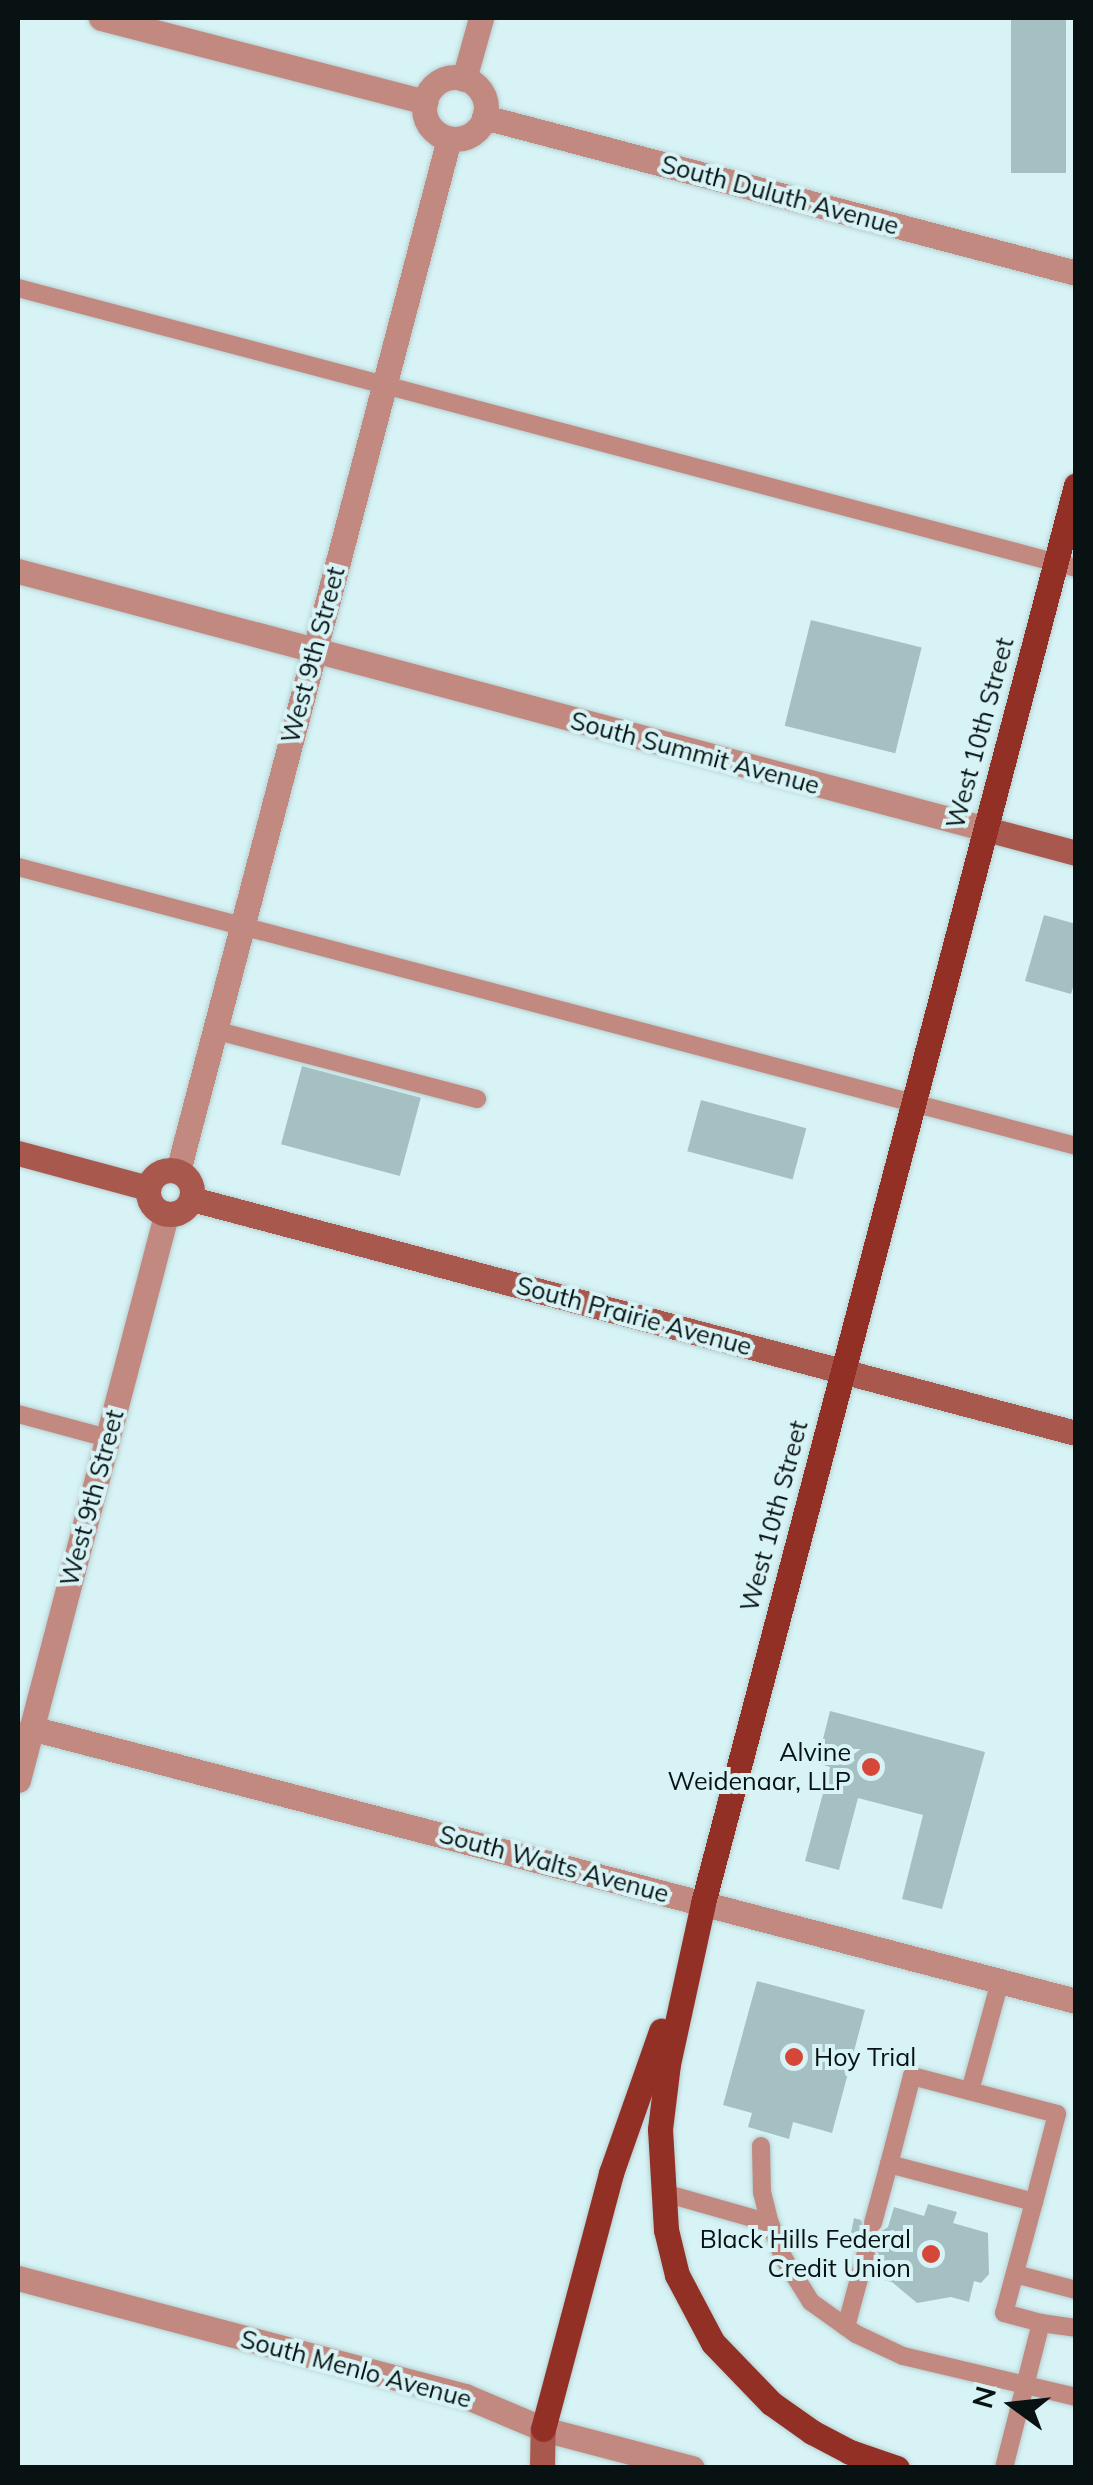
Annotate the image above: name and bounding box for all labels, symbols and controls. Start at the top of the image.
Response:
street label: South Duluth Avenue [658,149,902,241]
street label: West 9th Street [275,563,351,747]
street label: West 10th Street [940,634,1020,832]
street label: South Summit Avenue [567,705,823,801]
street label: South Prairie Avenue [513,1270,755,1362]
street label: West 9th Street [54,1406,130,1590]
street label: West 10th Street [734,1417,814,1615]
place label: Alvine Weidenaar, LLP [668,1738,851,1797]
marker: Alvine Weidenaar, LLP [860,1756,882,1778]
street label: South Walts Avenue [436,1819,672,1909]
place label: Hoy Trial [814,2042,916,2072]
marker: Hoy Trial [783,2046,805,2068]
place label: Black Hills Federal Credit Union [700,2225,911,2284]
marker: Black Hills Federal Credit Union [920,2243,942,2265]
street label: South Menlo Avenue [237,2324,475,2414]
north arrow [963,2355,1063,2455]
text: N [964,2382,1003,2412]

